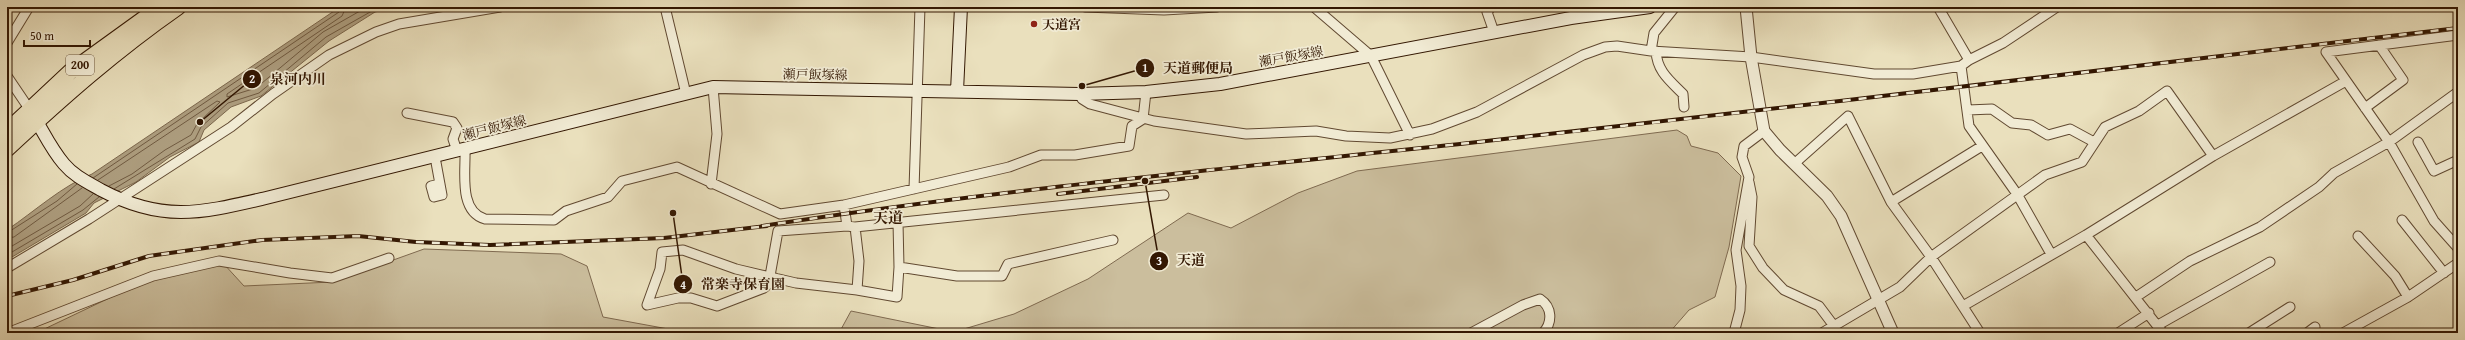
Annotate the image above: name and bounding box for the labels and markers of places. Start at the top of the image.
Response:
place label: 天道宮 [1042,15,1081,34]
marker: 天道宮 [1029,19,1039,29]
callout: 天道郵便局 [1135,55,1241,81]
callout: 泉河内川 [242,66,334,92]
callout: 天道 [1149,248,1213,274]
callout: 常楽寺保育園 [673,271,793,297]

